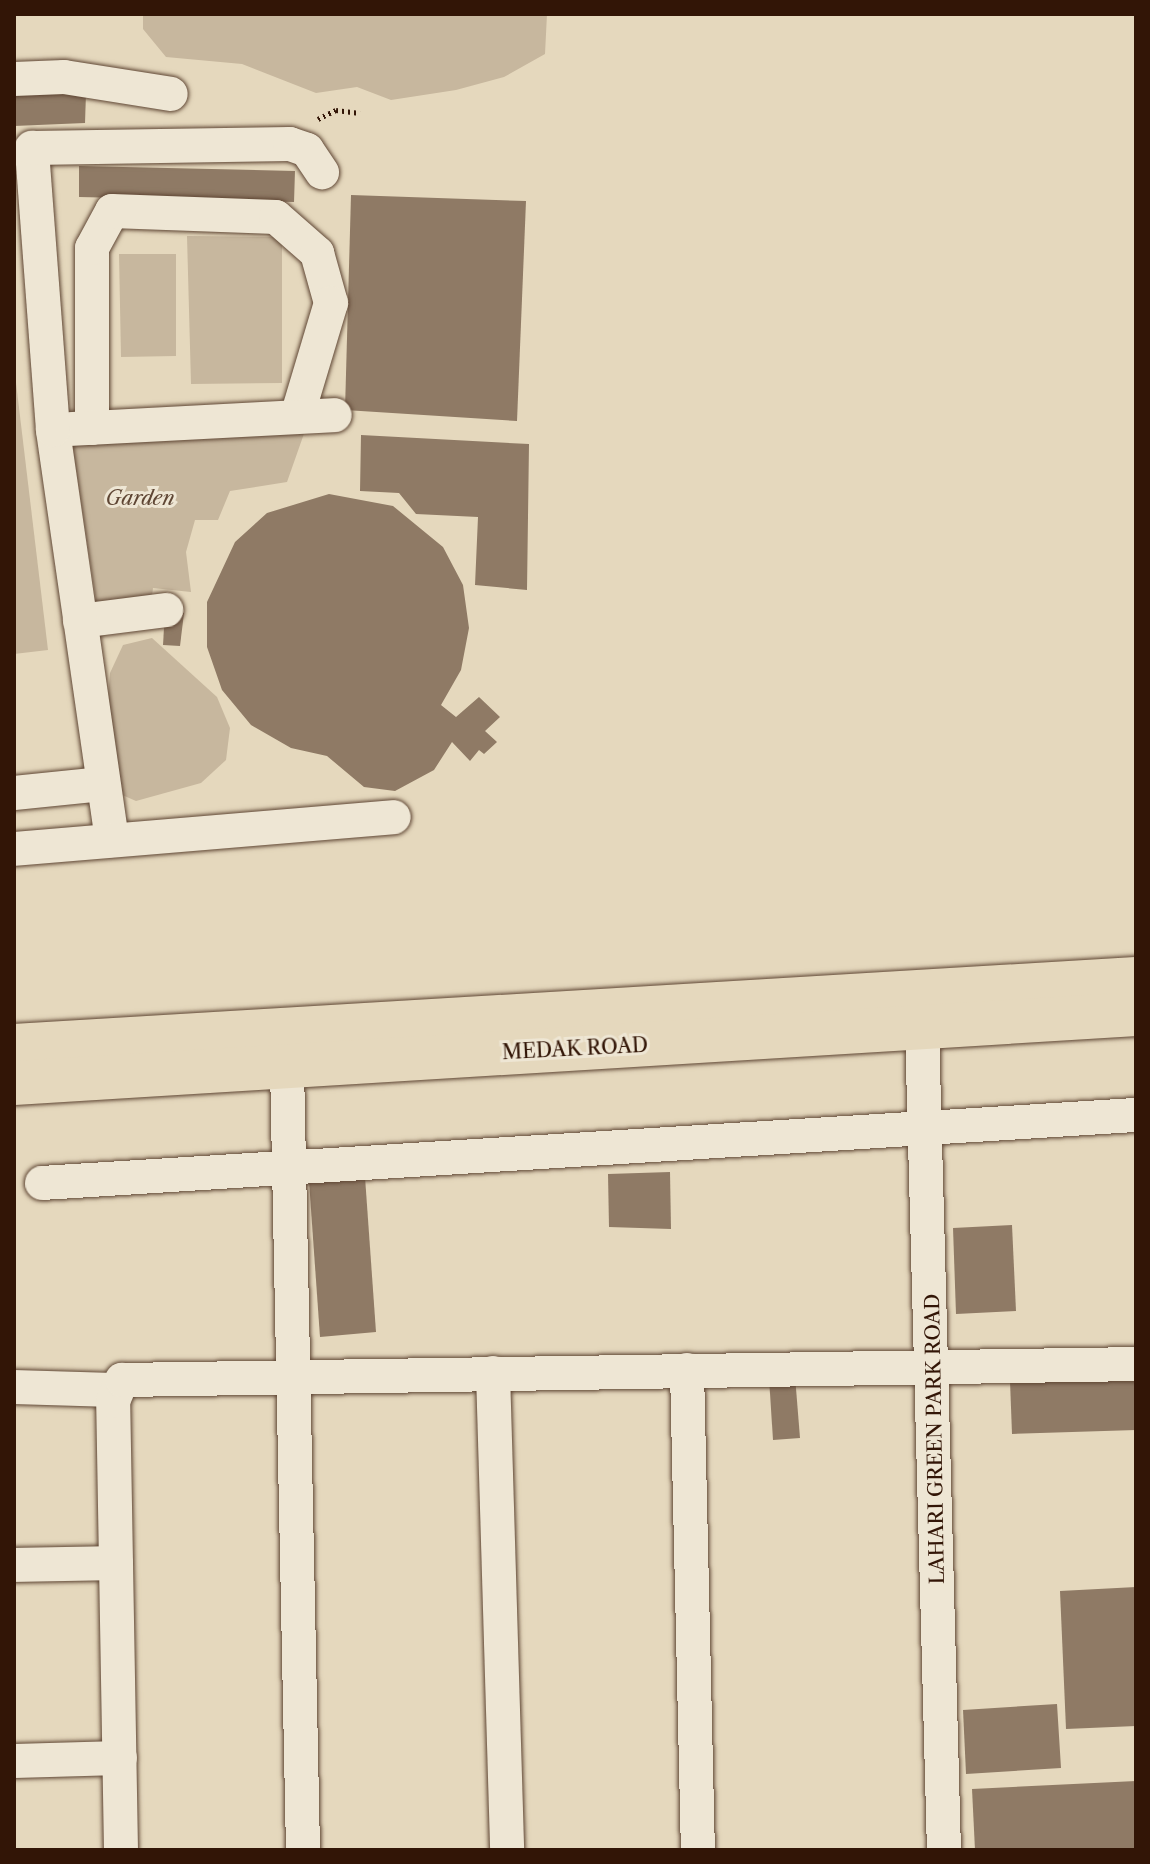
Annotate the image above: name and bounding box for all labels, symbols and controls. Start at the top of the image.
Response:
park label: Garden [106,486,174,510]
street label: MEDAK ROAD [501,1033,649,1065]
street label: LAHARI GREEN PARK ROAD [920,1293,950,1585]

